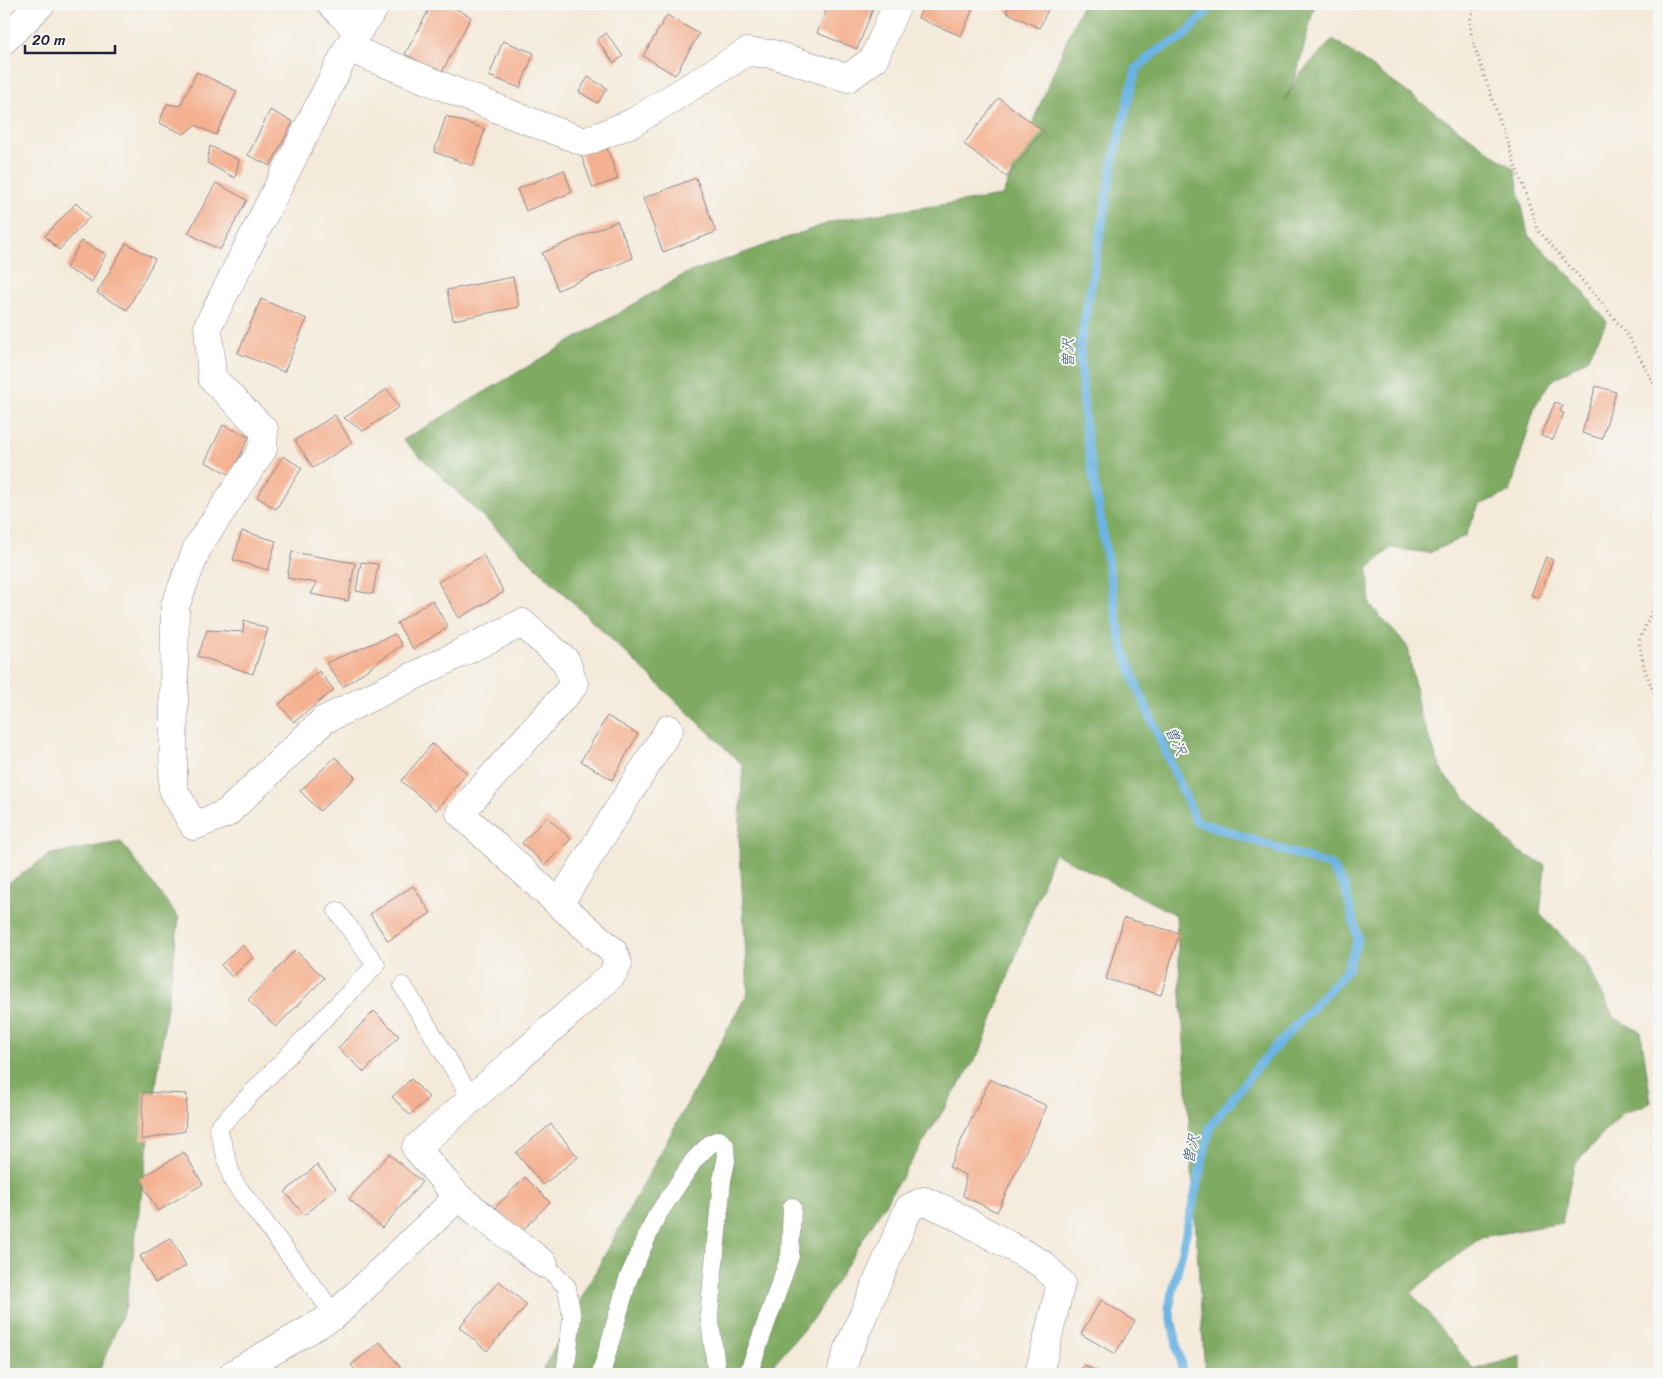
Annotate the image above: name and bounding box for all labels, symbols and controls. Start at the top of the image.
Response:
scale bar [25,22,115,54]
text: 20 m [32,27,66,53]
water label: 曽沢 [1055,337,1081,368]
water label: 曽沢 [1158,722,1194,761]
water label: 曽沢 [1175,1130,1207,1167]

